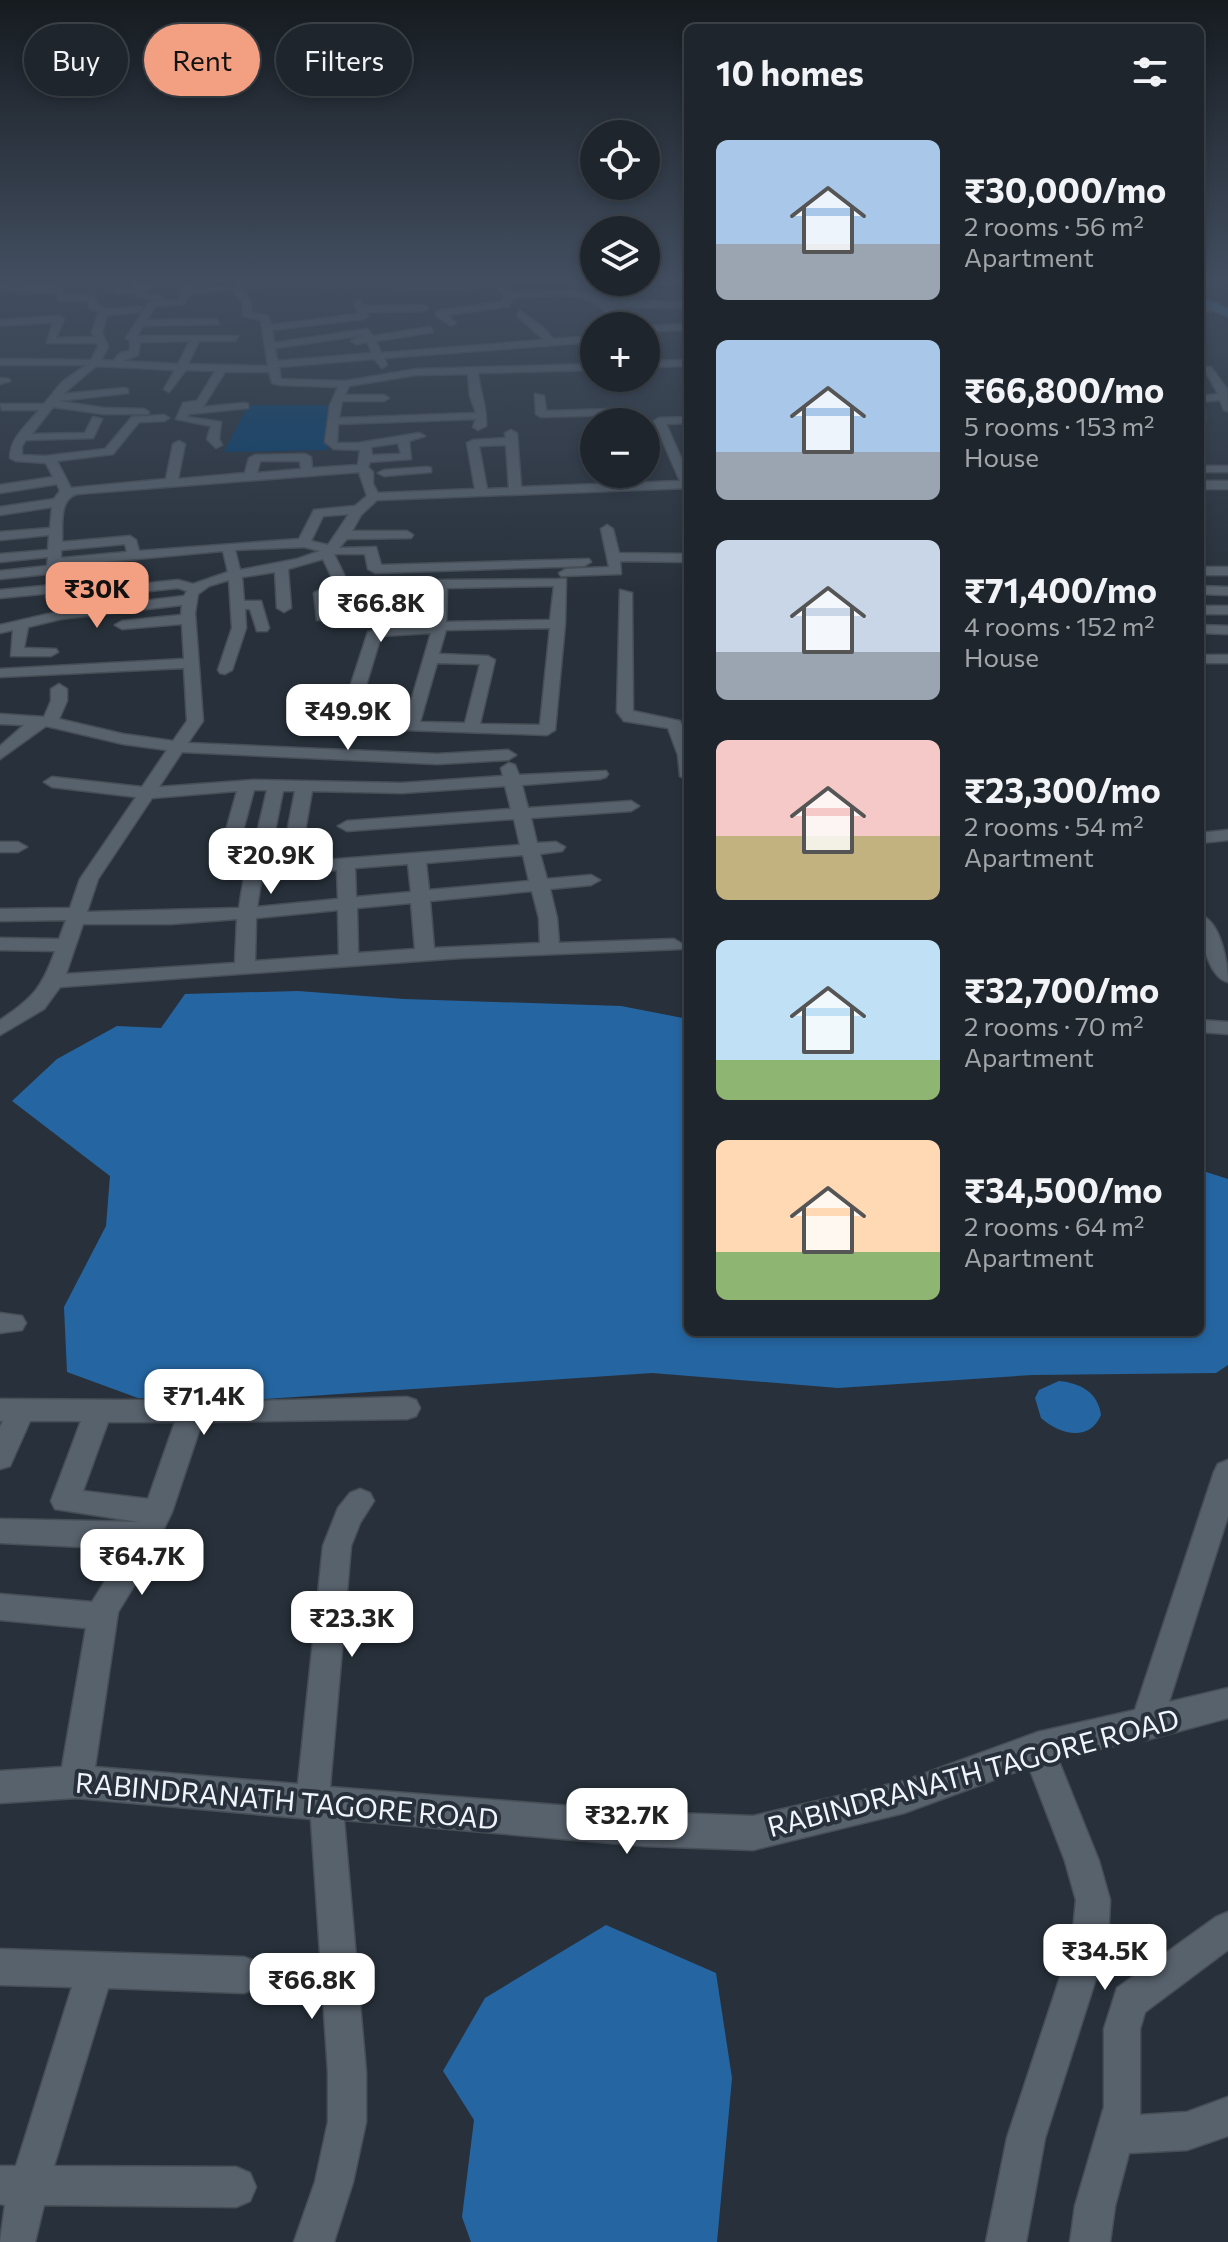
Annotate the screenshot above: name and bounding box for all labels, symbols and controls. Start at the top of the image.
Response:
chip: Buy [24,24,128,96]
chip: Rent [144,24,260,96]
chip: Filters [276,24,412,96]
icon: filters [1128,50,1172,94]
text: 10 homes [716,51,864,93]
map controls [580,120,660,488]
button: locate [580,120,660,200]
text: ₹30,000/mo [964,168,1166,210]
icon: home [780,172,876,268]
text: 2 rooms · 56 m² [964,210,1144,241]
button: layers [580,216,660,296]
text: Apartment [964,241,1094,272]
button: + [580,312,660,392]
text: ₹66,800/mo [964,368,1164,410]
icon: home [780,372,876,468]
button: − [580,408,660,488]
text: 5 rooms · 153 m² [964,410,1155,441]
text: House [964,441,1039,472]
pin: ₹30K [50,562,144,630]
text: ₹71,400/mo [964,568,1157,610]
text: ₹30K [64,572,130,603]
icon: home [780,572,876,668]
pin: ₹66.8K [316,576,446,644]
text: ₹66.8K [337,586,425,617]
text: 4 rooms · 152 m² [964,610,1155,641]
text: House [964,641,1039,672]
pin: ₹49.9K [283,684,413,752]
text: ₹49.9K [304,694,392,725]
text: ₹23,300/mo [964,768,1161,810]
icon: home [780,772,876,868]
text: 2 rooms · 54 m² [964,810,1144,841]
pin: ₹20.9K [206,828,336,896]
text: ₹20.9K [227,838,315,869]
text: Apartment [964,841,1094,872]
text: ₹32,700/mo [964,968,1159,1010]
icon: home [780,972,876,1068]
text: 2 rooms · 70 m² [964,1010,1144,1041]
text: Apartment [964,1041,1094,1072]
text: ₹34,500/mo [964,1168,1163,1210]
icon: home [780,1172,876,1268]
text: 2 rooms · 64 m² [964,1210,1145,1241]
text: Apartment [964,1241,1094,1272]
pin: ₹71.4K [139,1369,269,1437]
text: ₹71.4K [163,1379,245,1410]
pin: ₹64.7K [77,1529,207,1597]
text: ₹64.7K [98,1539,186,1570]
pin: ₹23.3K [287,1591,417,1659]
text: ₹23.3K [309,1601,395,1632]
street label: RABINDRANATH TAGORE ROAD [764,1701,1182,1843]
street label: RABINDRANATH TAGORE ROAD [74,1765,500,1835]
pin: ₹32.7K [562,1788,692,1856]
text: ₹32.7K [585,1798,669,1829]
pin: ₹34.5K [1040,1924,1170,1992]
text: ₹34.5K [1061,1934,1149,1965]
pin: ₹66.8K [247,1953,377,2021]
text: ₹66.8K [268,1963,356,1994]

